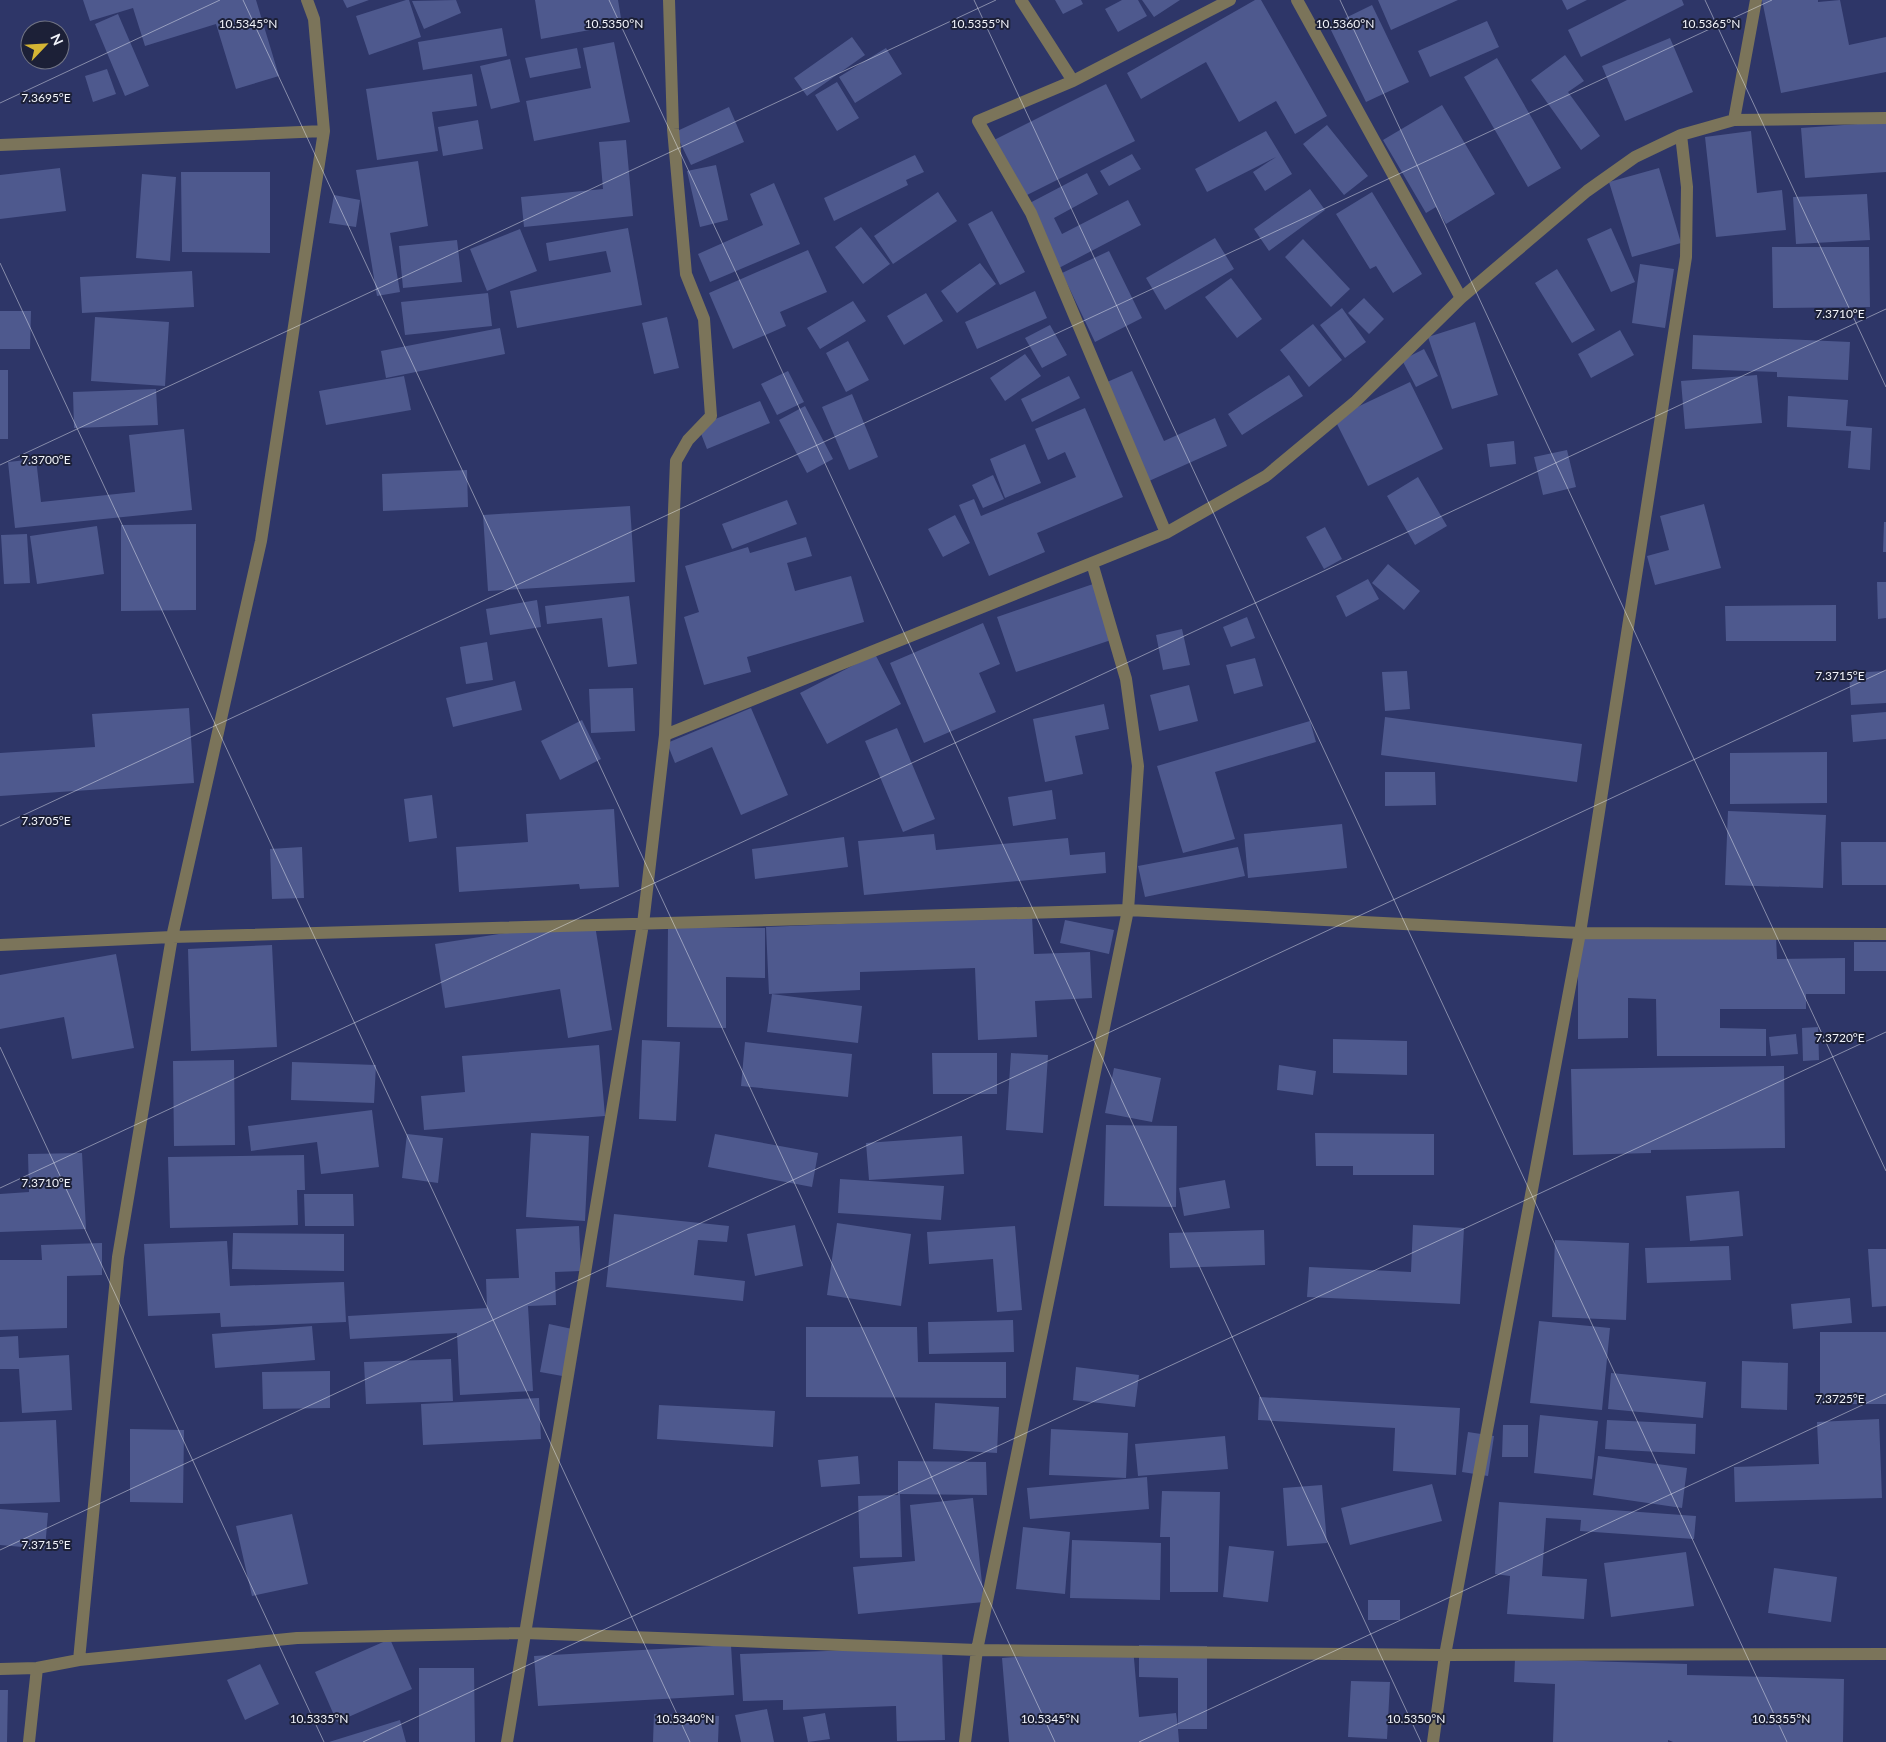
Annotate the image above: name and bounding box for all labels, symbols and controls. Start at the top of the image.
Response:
text: 10.5345°N [219,16,277,31]
text: 10.5350°N [585,16,643,31]
text: 10.5355°N [951,16,1009,31]
text: 10.5360°N [1316,16,1374,31]
text: 10.5365°N [1682,16,1740,31]
north arrow [20,20,70,70]
text: N [47,31,67,48]
text: 7.3695°E [21,90,71,105]
text: 7.3710°E [1815,306,1865,321]
text: 7.3700°E [21,452,71,467]
text: 7.3715°E [1815,668,1865,683]
text: 7.3705°E [21,813,71,828]
text: 7.3720°E [1815,1030,1865,1045]
text: 7.3710°E [21,1175,71,1190]
text: 7.3725°E [1815,1391,1865,1406]
text: 7.3715°E [21,1537,71,1552]
text: 10.5335°N [290,1711,348,1726]
text: 10.5340°N [656,1711,714,1726]
text: 10.5345°N [1021,1711,1079,1726]
text: 10.5350°N [1387,1711,1445,1726]
text: 10.5355°N [1752,1711,1810,1726]

